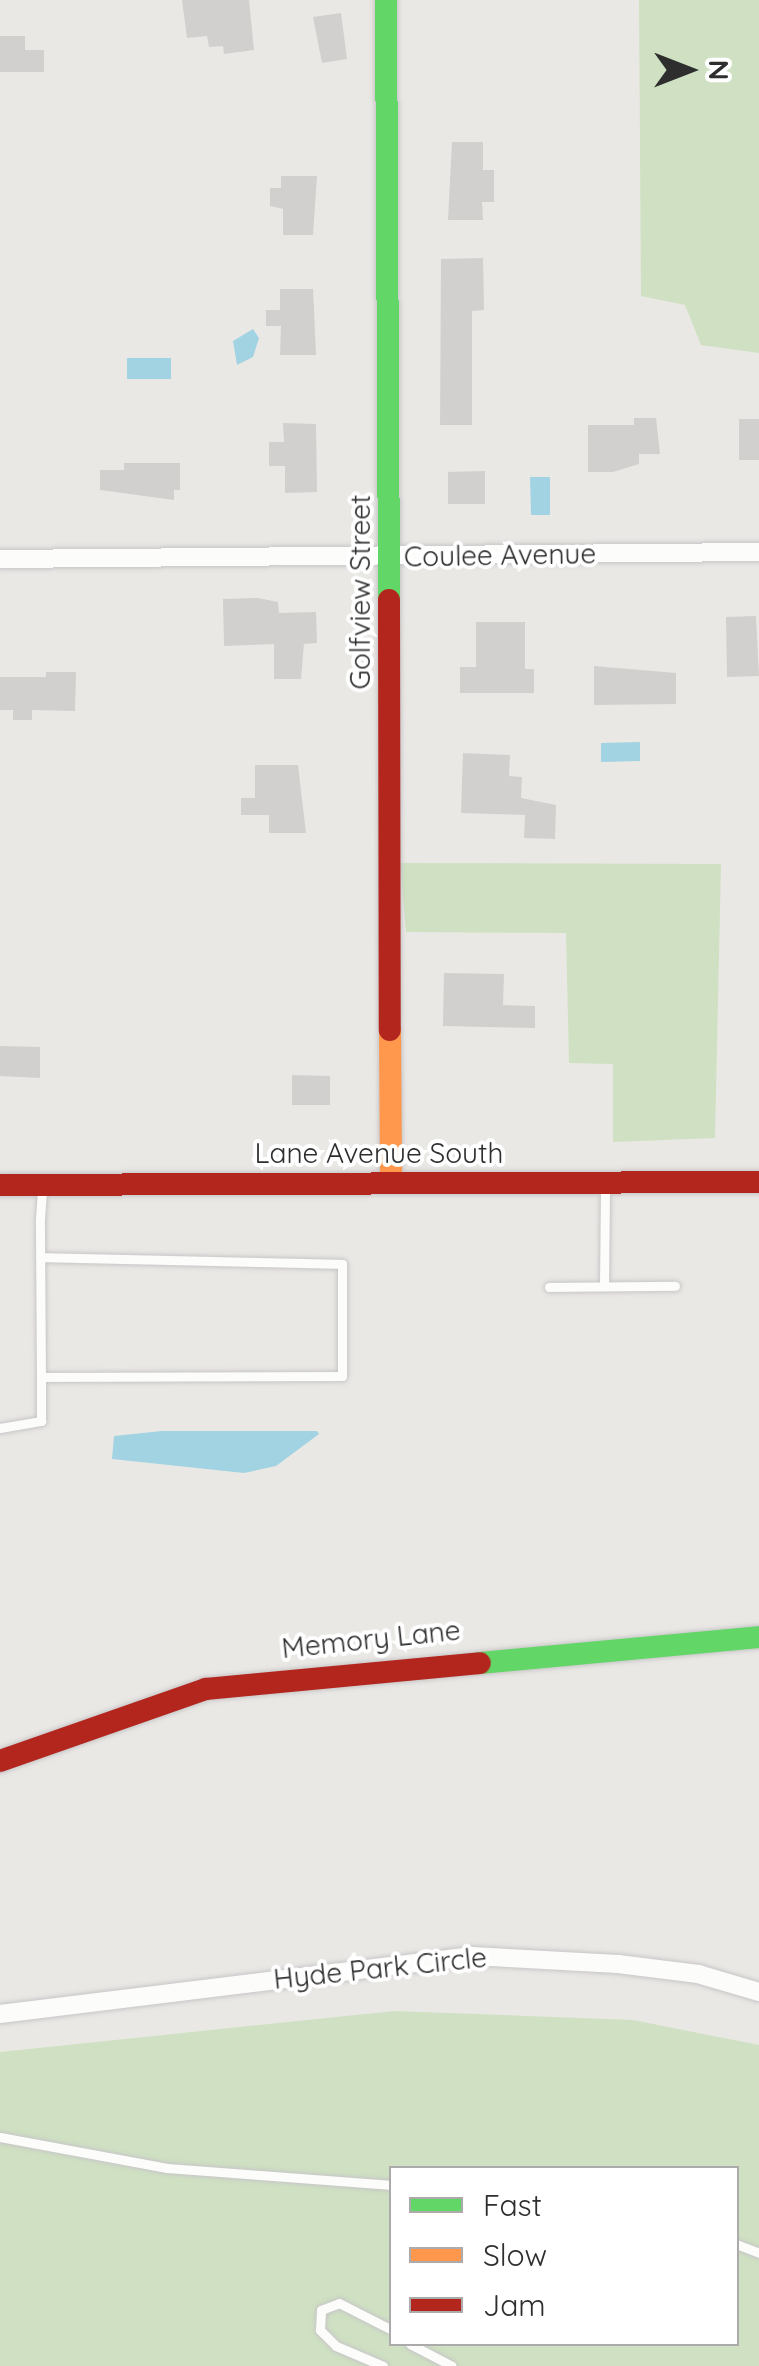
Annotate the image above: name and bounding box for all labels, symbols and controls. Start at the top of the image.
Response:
north arrow [639,20,739,120]
text: N [702,60,737,80]
street label: Golfview Street [343,494,377,690]
street label: Coulee Avenue [404,537,596,573]
street label: Lane Avenue South [255,1136,503,1170]
street label: Memory Lane [280,1613,462,1665]
street label: Hyde Park Circle [272,1940,488,1996]
legend [389,2166,739,2346]
text: Fast [483,2186,542,2224]
text: Slow [483,2236,547,2274]
text: Jam [483,2286,546,2324]

